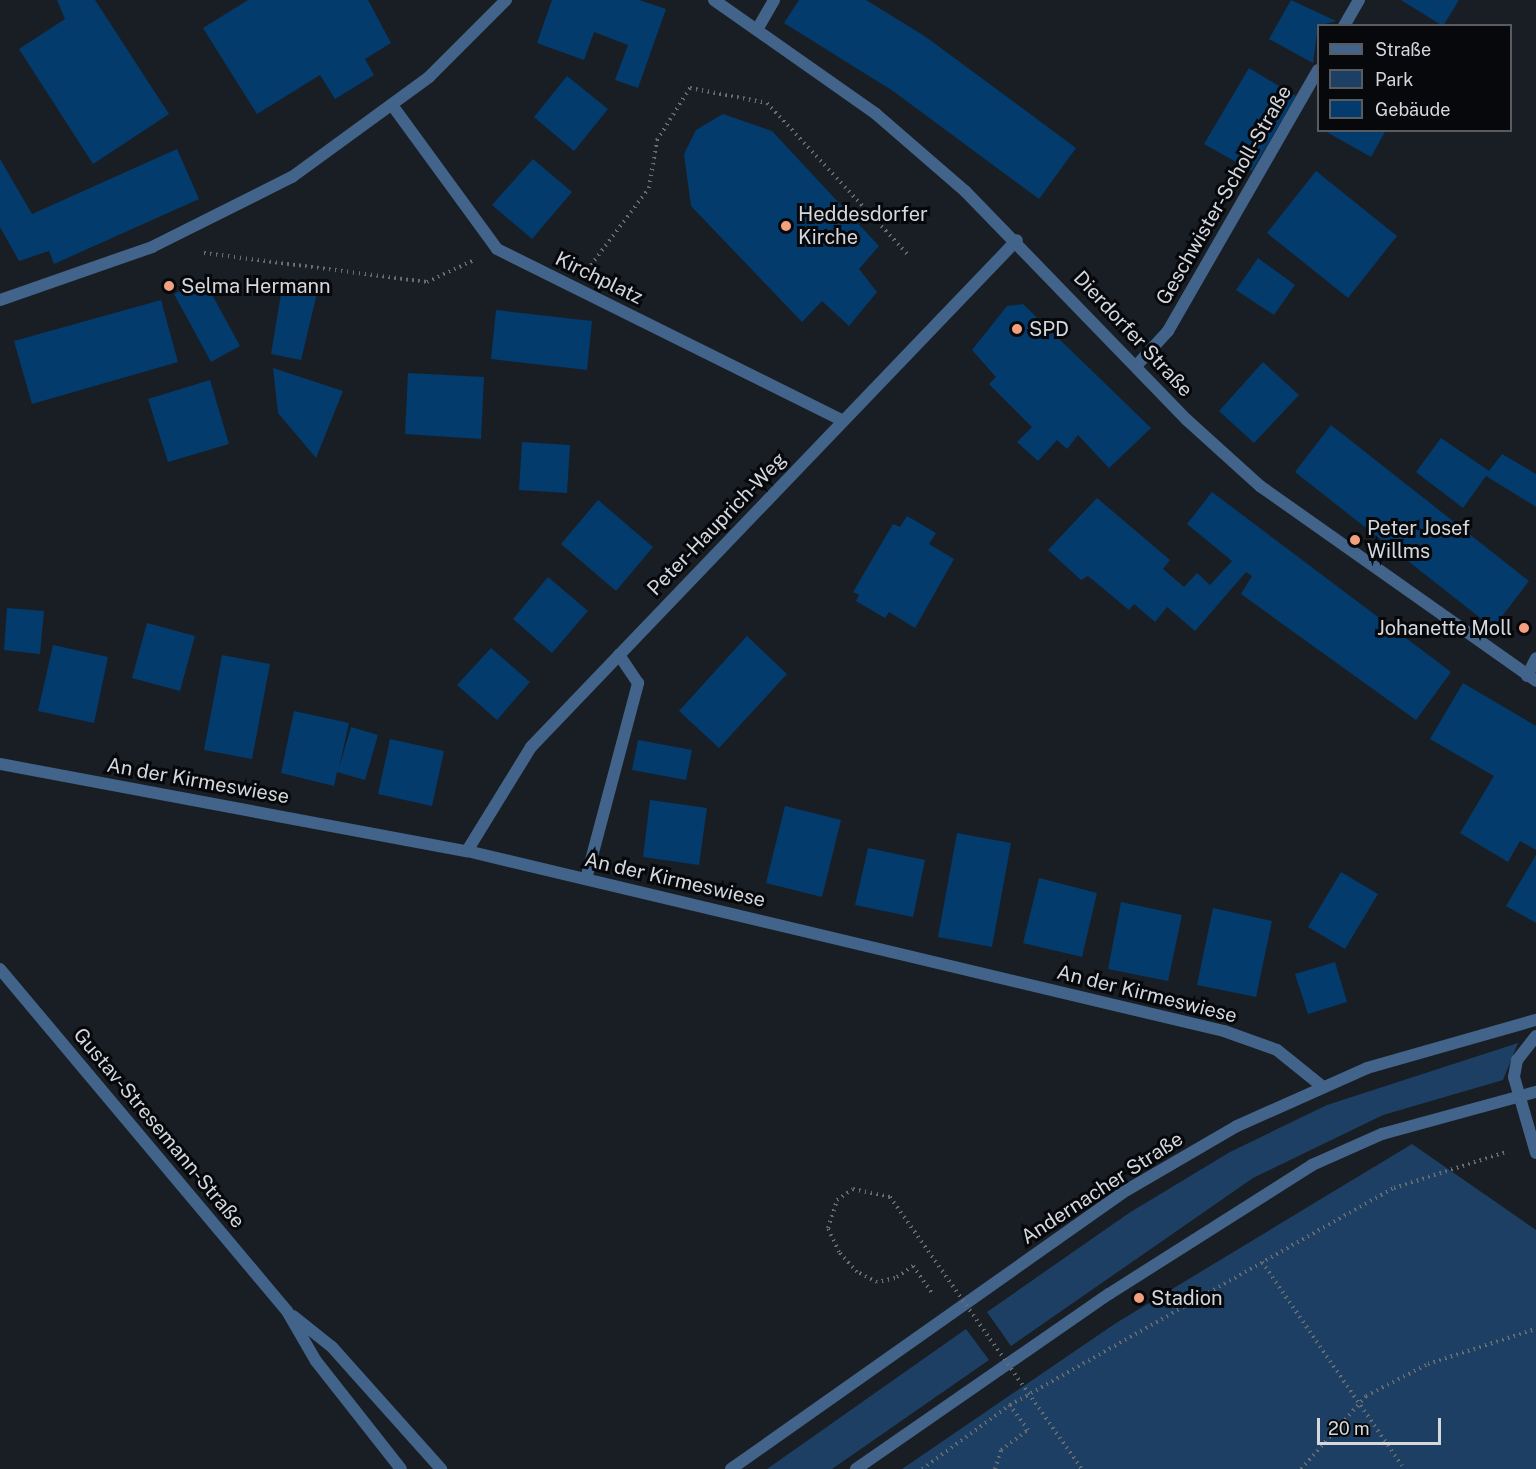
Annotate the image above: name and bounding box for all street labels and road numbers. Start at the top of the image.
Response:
street label: Geschwister-Scholl-Straße [1151,81,1297,309]
street label: Kirchplatz [551,247,647,309]
street label: Dierdorfer Straße [1069,266,1197,402]
street label: Peter-Hauprich-Weg [643,448,791,600]
street label: An der Kirmeswiese [105,753,291,809]
street label: An der Kirmeswiese [582,848,768,912]
street label: An der Kirmeswiese [1054,960,1240,1028]
street label: Gustav-Stresemann-Straße [68,1023,250,1233]
street label: Andernacher Straße [1017,1127,1187,1249]

